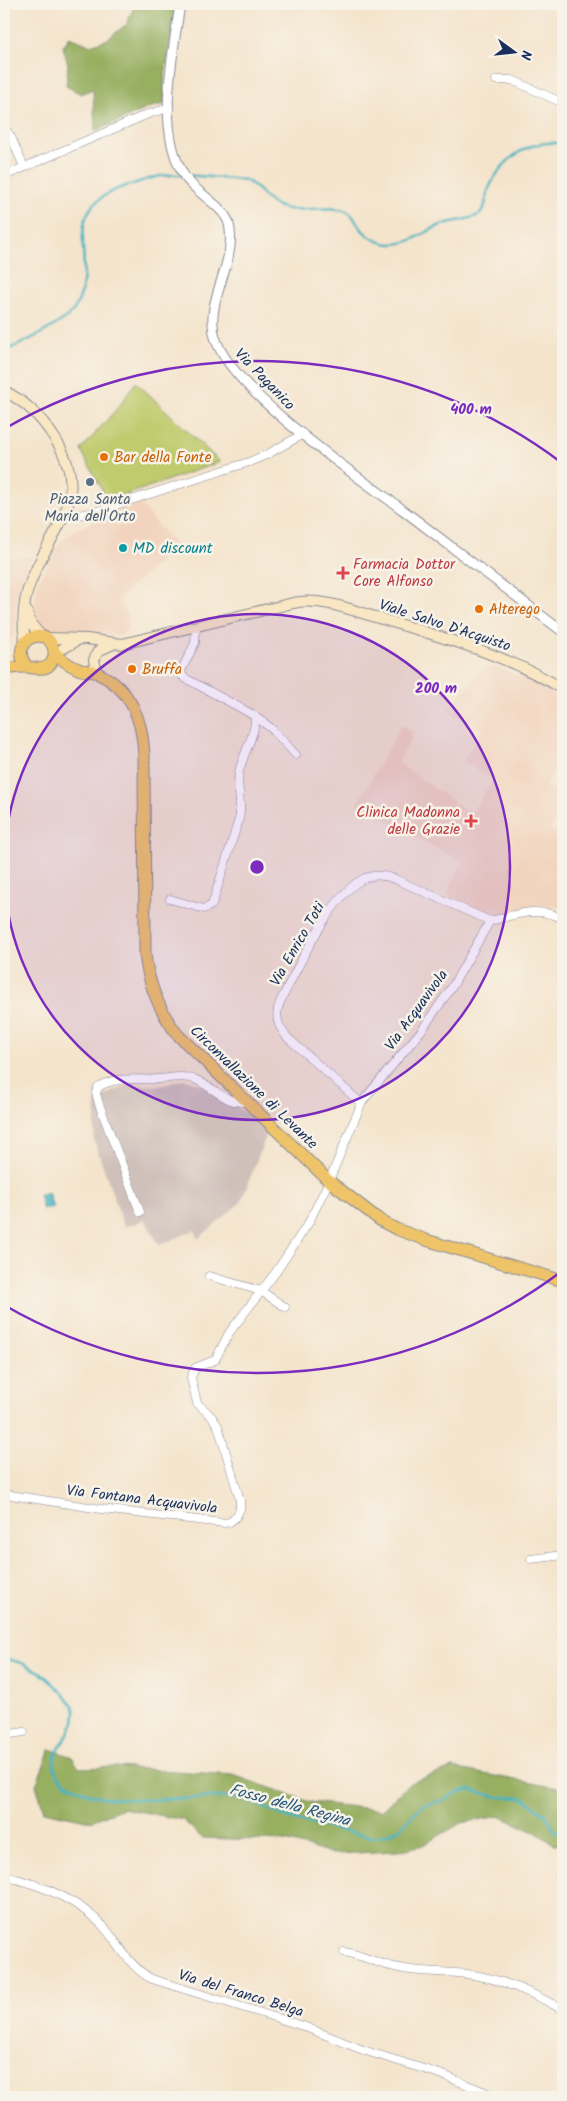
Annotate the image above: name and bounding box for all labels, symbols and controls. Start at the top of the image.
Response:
north arrow [490,28,540,78]
text: N [514,48,537,62]
street label: Via Paganico [228,343,300,417]
text: 400 m [450,398,492,422]
place label: Bar della Fonte [114,446,212,470]
marker: Bar della Fonte [98,451,110,463]
marker: Piazza Santa Maria dell'Orto [84,476,96,488]
place label: Piazza Santa Maria dell'Orto [45,488,136,529]
place label: MD discount [133,537,213,561]
marker: MD discount [117,542,129,554]
place label: Farmacia Dottor Core Alfonso [353,553,456,594]
marker: Farmacia Dottor Core Alfonso [337,567,349,579]
street label: Viale Salvo D'Acquisto [376,593,514,659]
place label: Alterego [489,598,540,622]
marker: Alterego [473,603,485,615]
place label: Bruffa [142,658,182,682]
marker: Bruffa [126,663,138,675]
text: 200 m [415,677,457,701]
place label: Clinica Madonna delle Grazie [356,801,460,842]
marker: Clinica Madonna delle Grazie [464,814,478,828]
centre of rings [248,858,266,876]
street label: Via Enrico Toti [264,897,332,991]
street label: Via Acquavivola [379,965,455,1056]
street label: Circonvallazione di Levante [184,1020,323,1156]
street label: Via Fontana Acquavivola [65,1479,219,1521]
water label: Fosso della Regina [227,1777,354,1834]
street label: Via del Franco Belga [175,1963,306,2024]

